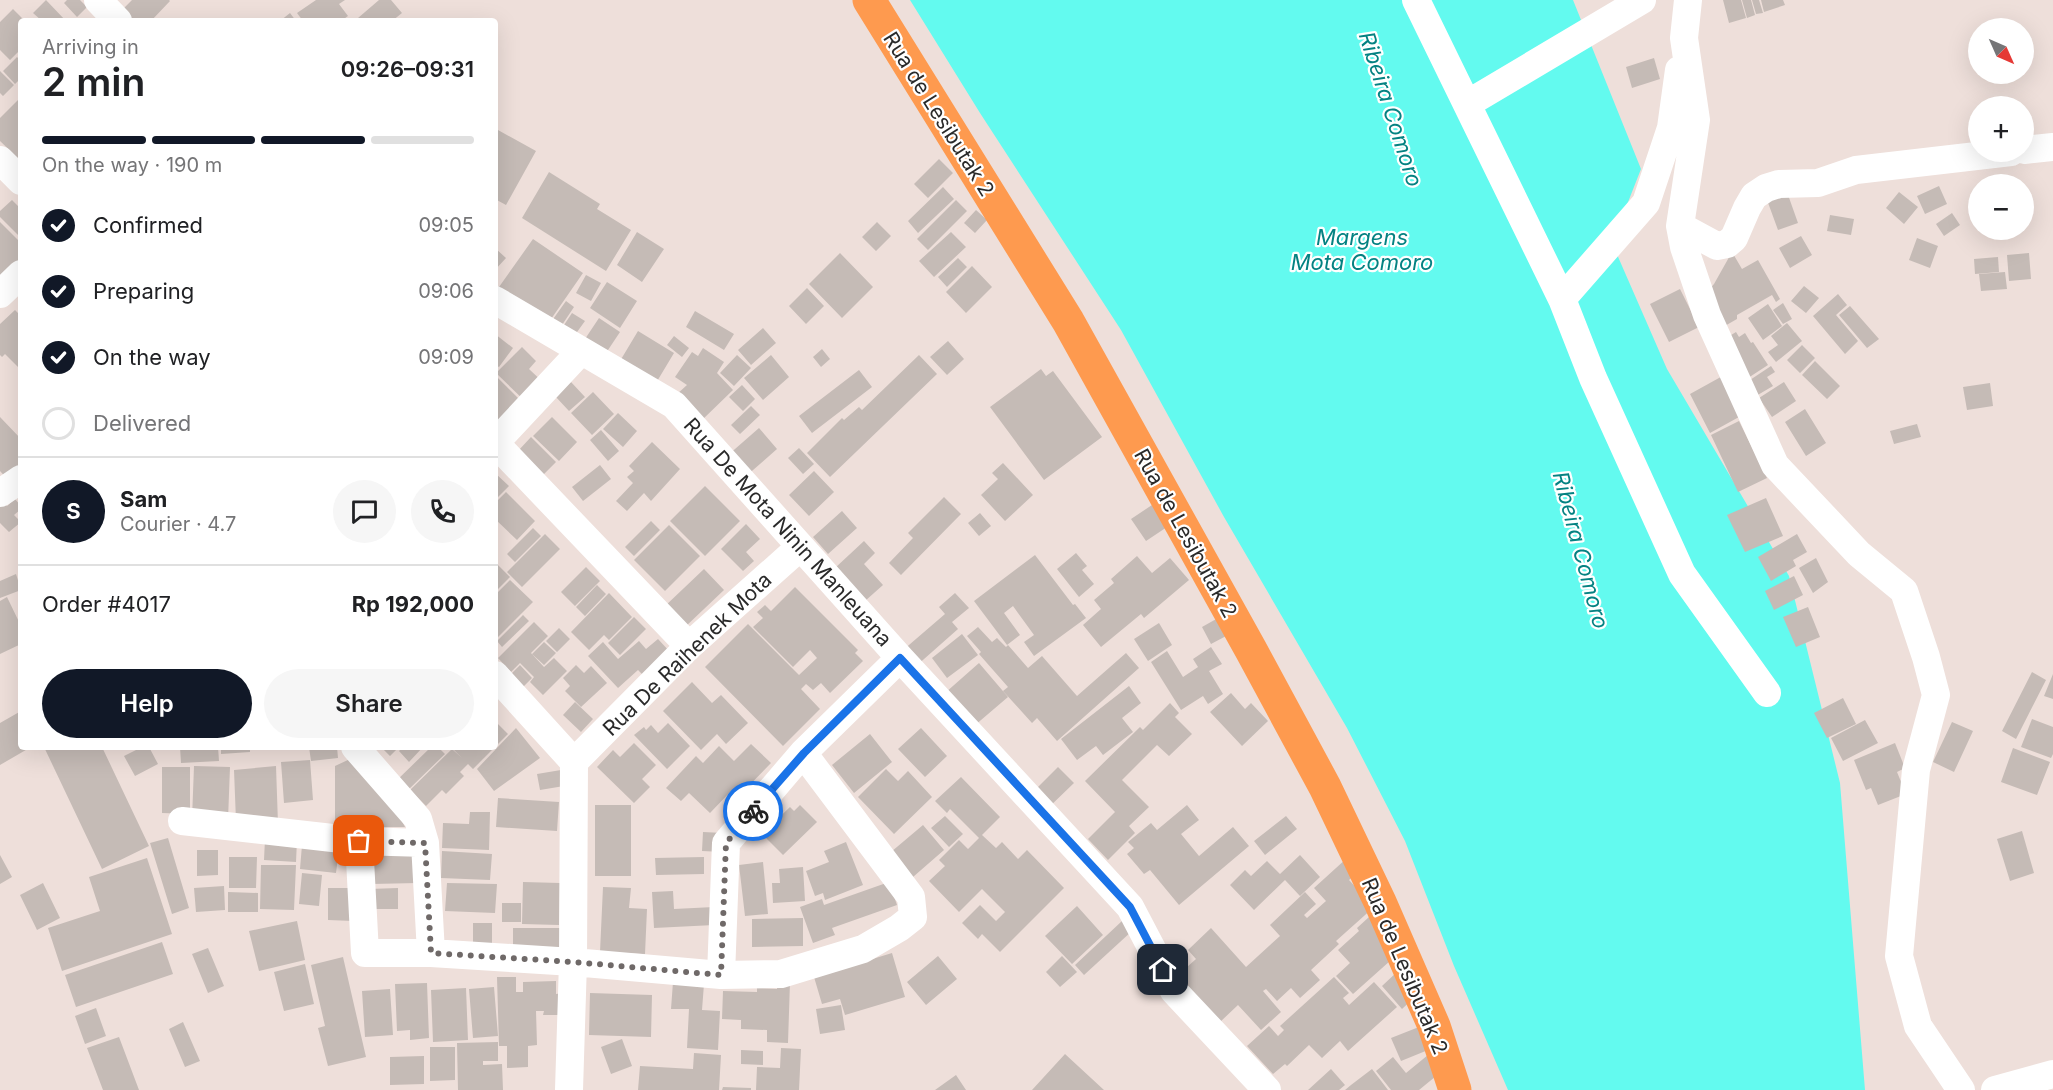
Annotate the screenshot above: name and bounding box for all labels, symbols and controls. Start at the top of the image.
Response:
north arrow [1968,18,2034,84]
map controls [1968,18,2034,240]
street label: Rua de Lesibutak 2 [878,27,1000,201]
water label: Ribeira Comoro [1354,28,1428,190]
text: Arriving in [42,35,139,59]
text: 09:26–09:31 [341,56,474,82]
text: 2 min [42,58,145,105]
button: + [1968,96,2034,162]
text: On the way · 190 m [42,153,222,177]
button: − [1968,174,2034,240]
icon: check [42,209,75,242]
text: Confirmed [93,212,203,238]
text: 09:05 [418,213,474,237]
water label: Margens Mota Comoro [1291,224,1433,275]
icon: check [42,275,75,308]
text: Preparing [93,278,194,304]
text: 09:06 [418,279,474,303]
icon: check [42,341,75,374]
text: On the way [93,344,211,370]
text: 09:09 [418,345,474,369]
text: Delivered [93,410,191,436]
street label: Rua De Mota Ninin Manleuana [679,413,897,651]
street label: Rua de Lesibutak 2 [1129,444,1243,622]
water label: Ribeira Comoro [1548,469,1614,631]
button: chat [333,480,396,543]
button: phone [411,480,474,543]
text: Sam [120,486,167,512]
text: S [66,498,81,524]
text: Courier · 4.7 [120,512,236,536]
street label: Rua De Raihenek Mota [598,567,776,741]
text: Order #4017 [42,591,171,617]
text: Rp 192,000 [352,591,474,617]
button: Help [42,669,252,738]
button: Share [264,669,474,738]
courier [723,781,783,841]
icon: bike [737,795,770,828]
pin [333,815,384,866]
icon: bag [342,824,375,857]
street label: Rua de Lesibutak 2 [1357,874,1453,1058]
pin [1137,944,1188,995]
icon: home [1146,953,1179,986]

